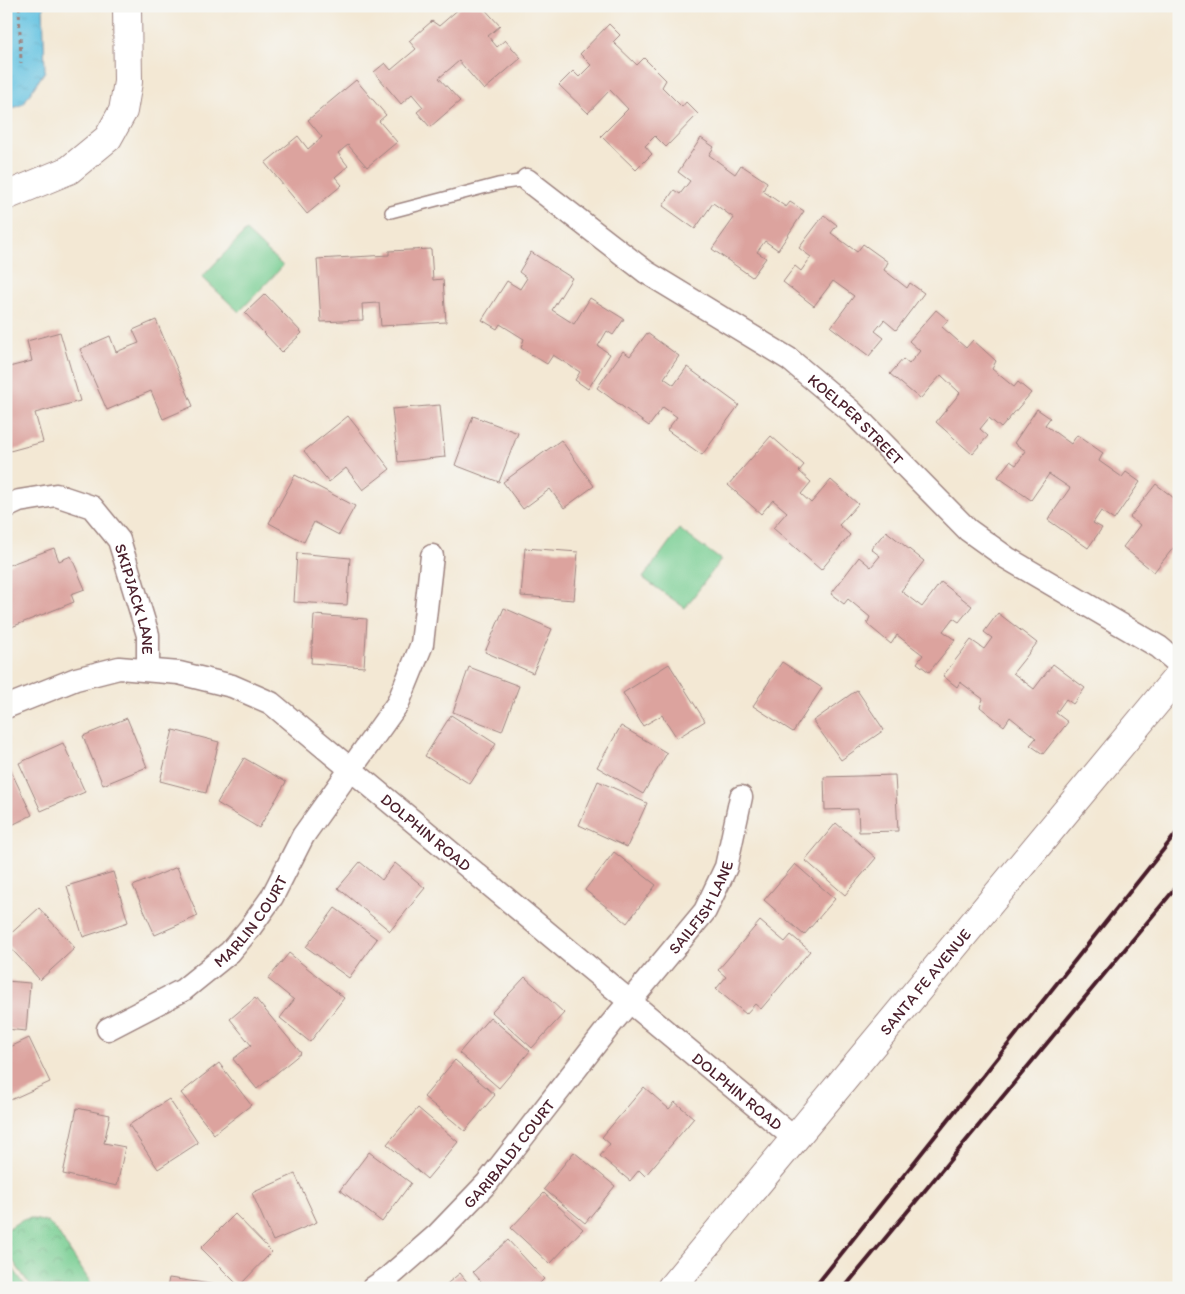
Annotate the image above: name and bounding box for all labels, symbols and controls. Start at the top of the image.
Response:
street label: KOELPER STREET [804,370,908,469]
street label: SKIPJACK LANE [111,541,158,655]
street label: DOLPHIN ROAD [377,789,476,875]
street label: SAILFISH LANE [664,859,737,958]
street label: MARLIN COURT [210,872,291,971]
street label: SANTA FE AVENUE [875,924,975,1039]
street label: DOLPHIN ROAD [689,1048,787,1134]
street label: GARIBALDI COURT [459,1095,559,1212]

